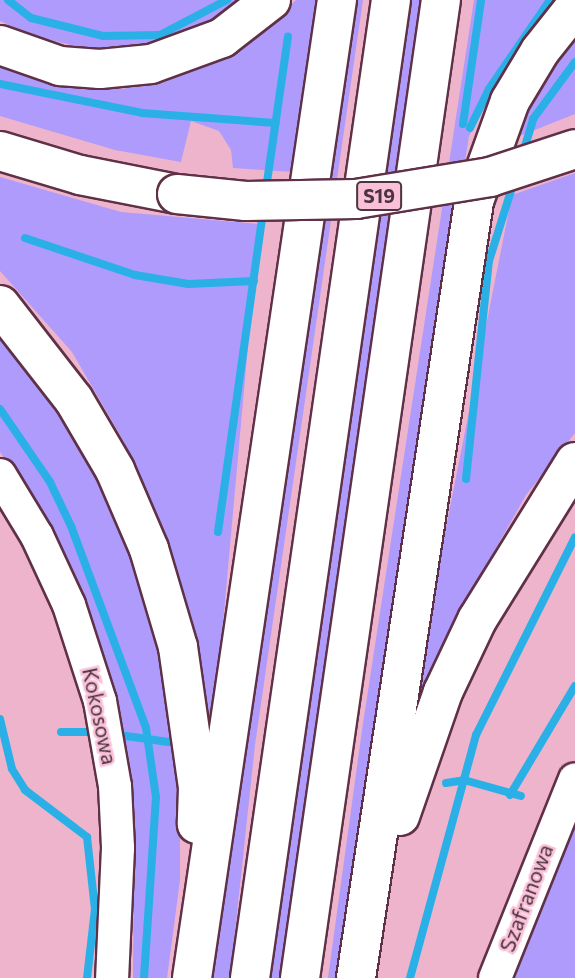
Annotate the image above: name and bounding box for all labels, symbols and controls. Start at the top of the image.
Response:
road number: S19 [354,180,404,212]
street label: Kokosowa [77,665,123,767]
street label: Szafranowa [494,841,558,955]

